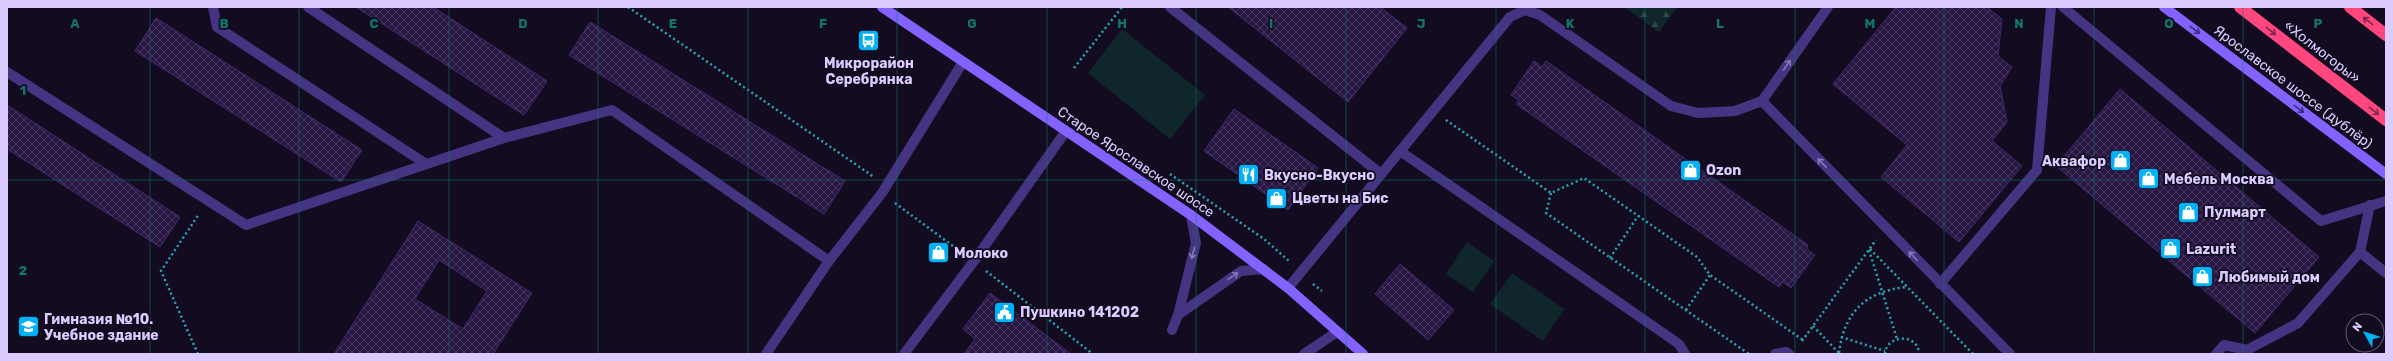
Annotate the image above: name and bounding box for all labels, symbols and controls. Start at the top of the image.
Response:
text: A [70,16,80,31]
text: B [219,16,229,31]
text: C [369,16,379,31]
text: D [518,16,528,31]
text: E [669,16,677,31]
text: F [819,16,827,31]
text: G [967,16,977,31]
text: H [1117,16,1127,31]
text: I [1269,16,1273,31]
text: J [1417,16,1425,31]
text: K [1566,16,1575,31]
text: L [1716,16,1724,31]
text: M [1865,16,1875,31]
text: N [2014,16,2024,31]
text: O [2164,16,2174,31]
text: P [2314,16,2323,31]
street label: «Холмогоры» [2281,17,2363,87]
one-way arrow [2362,17,2373,25]
street label: Ярославское шоссе (дублёр) [2210,22,2376,152]
one-way arrow [2190,26,2201,35]
one-way arrow [2265,27,2276,35]
bus stop icon: Микрорайон Серебрянка [856,28,882,54]
place label: Микрорайон Серебрянка [824,55,914,88]
one-way arrow [1783,60,1791,71]
text: 1 [20,83,26,98]
street label: Старое Ярославское шоссе [1054,103,1218,221]
one-way arrow [2293,104,2304,113]
one-way arrow [2368,106,2379,115]
shop icon: Аквафор [2108,148,2134,174]
place label: Аквафор [2042,153,2106,170]
shop icon: Ozon [1677,157,1703,183]
one-way arrow [1817,158,1827,168]
restaurant icon: Вкусно-Вкусно [1236,162,1262,188]
place label: Ozon [1706,162,1741,179]
shop icon: Мебель Москва [2135,166,2161,192]
place label: Вкусно-Вкусно [1264,167,1375,184]
place label: Мебель Москва [2164,171,2274,188]
shop icon: Цветы на Бис [1264,185,1290,211]
place label: Цветы на Бис [1292,190,1388,207]
shop icon: Пулмарт [2175,199,2201,225]
place label: Пулмарт [2204,204,2266,221]
shop icon: Lazurit [2157,236,2183,262]
shop icon: Молоко [925,240,951,266]
place label: Lazurit [2186,241,2237,258]
place label: Молоко [954,245,1008,262]
one-way arrow [1189,247,1197,260]
one-way arrow [1908,251,1918,261]
text: 2 [19,263,27,278]
shop icon: Любимый дом [2190,264,2216,290]
place label: Любимый дом [2218,269,2320,286]
one-way arrow [1227,272,1238,280]
public building icon: Пушкино 141202 [991,299,1017,325]
place label: Пушкино 141202 [1020,304,1139,321]
place label: Гимназия №10. Учебное здание [44,311,159,344]
north arrow [2345,313,2385,353]
school or university icon: Гимназия №10. Учебное здание [15,314,41,340]
text: N [2350,320,2365,334]

